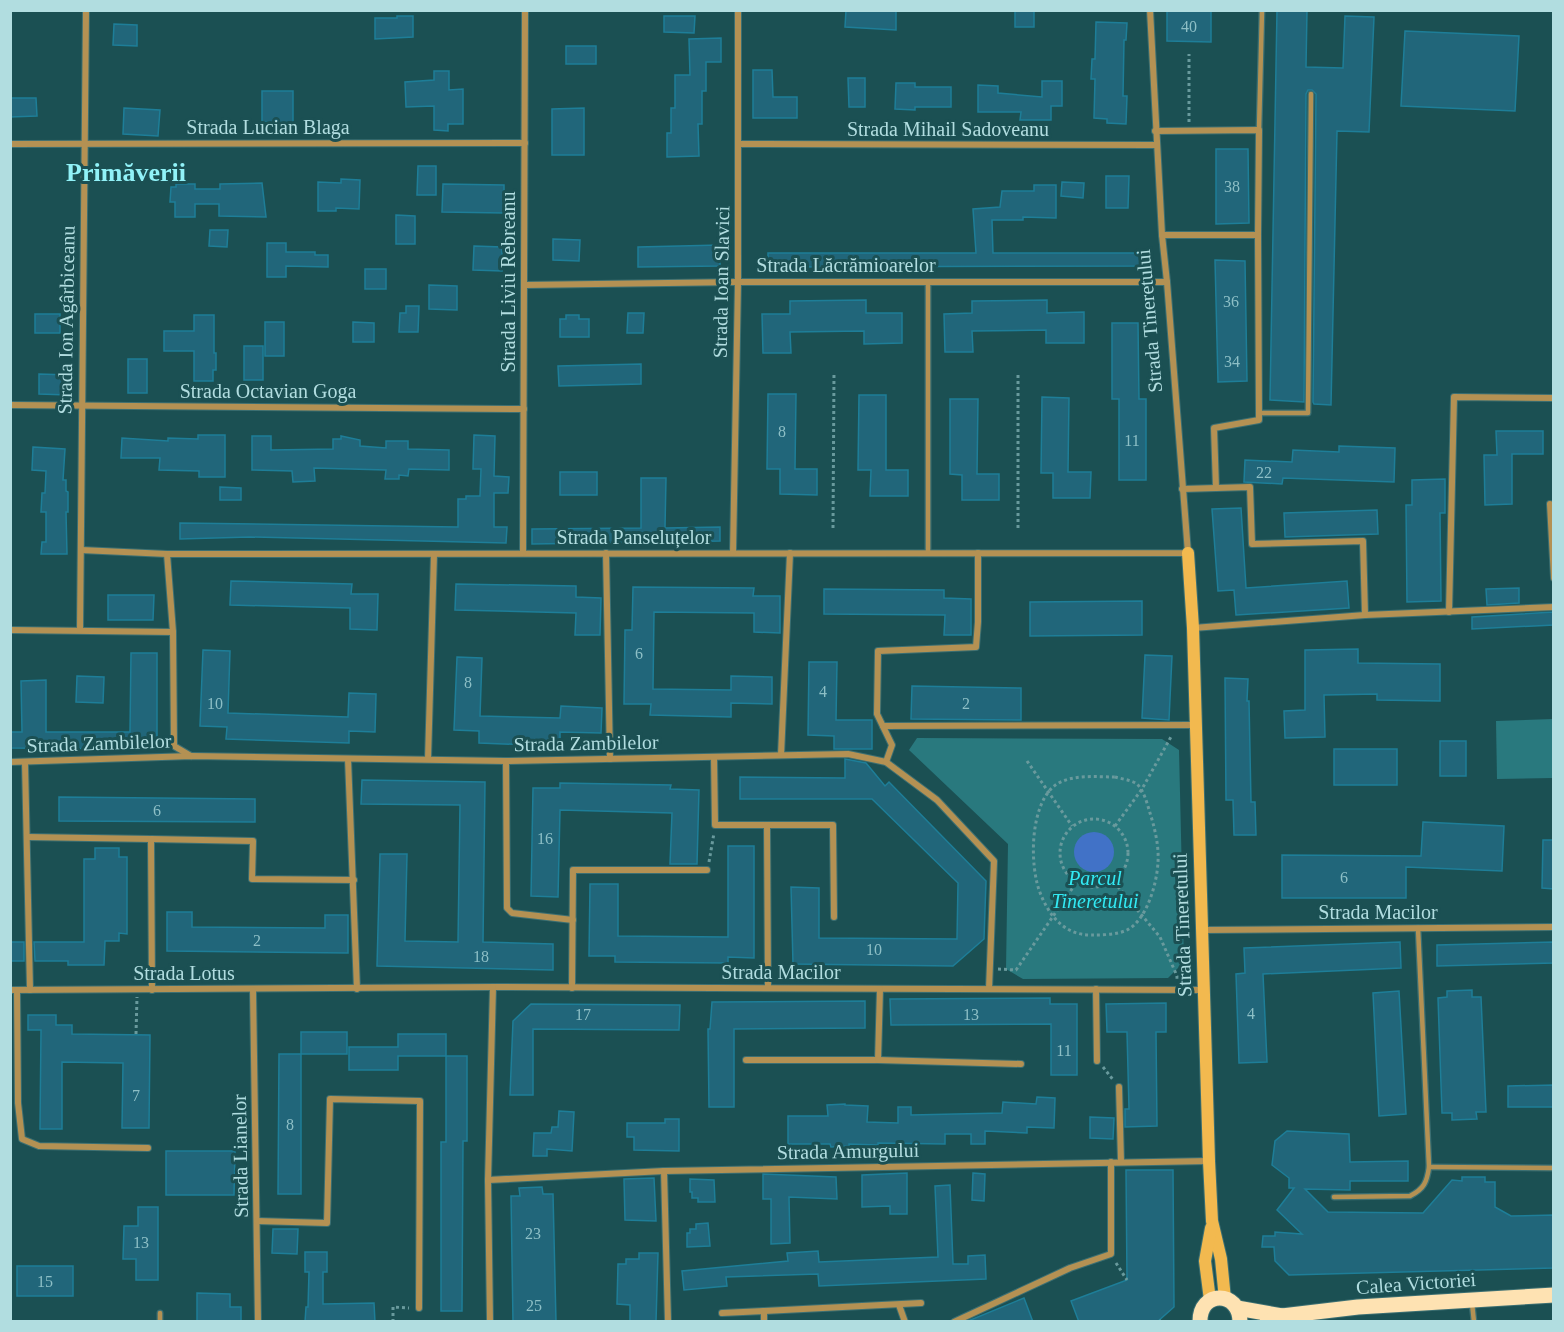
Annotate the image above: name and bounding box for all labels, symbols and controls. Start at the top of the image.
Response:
house number: 40 [1181,18,1197,35]
street label: Strada Lucian Blaga [186,116,350,139]
street label: Strada Mihail Sadoveanu [847,118,1049,140]
district label: Primăverii [66,158,186,187]
house number: 38 [1224,178,1240,195]
street label: Strada Liviu Rebreanu [497,191,519,373]
street label: Strada Ioan Slavici [709,205,733,358]
street label: Strada Ion Agârbiceanu [53,225,80,415]
street label: Strada Tineretului [1132,248,1166,394]
street label: Strada Lăcrămioarelor [756,254,936,276]
house number: 36 [1223,293,1239,310]
house number: 34 [1224,353,1240,370]
street label: Strada Octavian Goga [180,380,356,403]
house number: 8 [778,423,786,440]
house number: 11 [1124,432,1140,449]
house number: 22 [1256,464,1272,481]
street label: Strada Panseluțelor [557,526,712,549]
house number: 6 [635,645,643,662]
house number: 8 [464,674,472,691]
house number: 4 [819,683,827,700]
house number: 10 [207,695,223,712]
house number: 2 [962,695,970,712]
street label: Strada Zambilelor [26,729,172,757]
street label: Strada Zambilelor [513,731,659,755]
house number: 6 [153,802,161,819]
house number: 16 [537,830,553,847]
street label: Strada Tineretului [1168,852,1196,997]
park label: Parcul Tineretului [1051,867,1139,912]
house number: 6 [1340,869,1348,886]
street label: Strada Macilor [1318,901,1438,923]
house number: 2 [253,932,261,949]
house number: 10 [866,941,882,958]
house number: 18 [473,948,489,965]
street label: Strada Macilor [721,961,841,983]
street label: Strada Lotus [133,962,235,984]
house number: 4 [1247,1005,1255,1022]
house number: 17 [575,1006,591,1023]
house number: 13 [963,1006,979,1023]
house number: 11 [1056,1042,1072,1059]
house number: 7 [132,1087,140,1104]
street label: Strada Lianelor [228,1094,252,1218]
house number: 8 [286,1116,294,1133]
street label: Strada Amurgului [777,1139,920,1164]
house number: 23 [525,1225,541,1242]
house number: 13 [133,1234,149,1251]
street label: Calea Victoriei [1355,1268,1477,1298]
house number: 15 [37,1273,53,1290]
house number: 25 [526,1297,542,1314]

